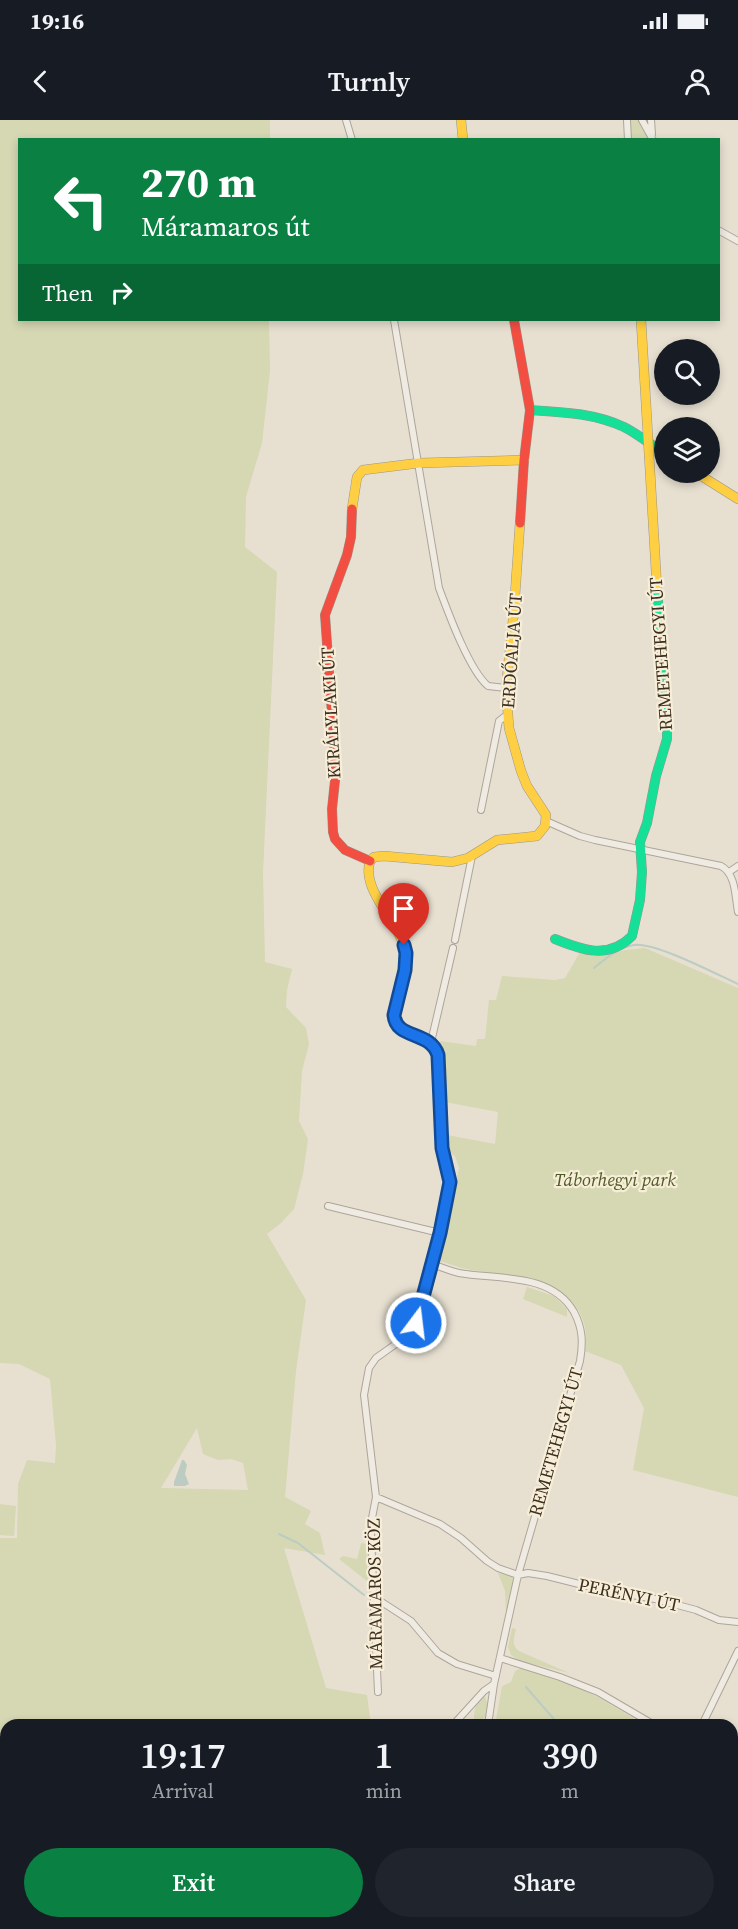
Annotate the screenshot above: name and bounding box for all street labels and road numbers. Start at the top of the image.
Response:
street label: REMETEHEGYI ÚT [643,576,678,732]
street label: ERDŐALJA ÚT [495,592,528,710]
street label: KIRÁLYLAKI ÚT [315,646,346,779]
street label: REMETEHEGYI ÚT [522,1364,589,1519]
street label: MÁRAMAROS KÖZ [361,1518,388,1670]
street label: PERÉNYI ÚT [576,1572,682,1617]

